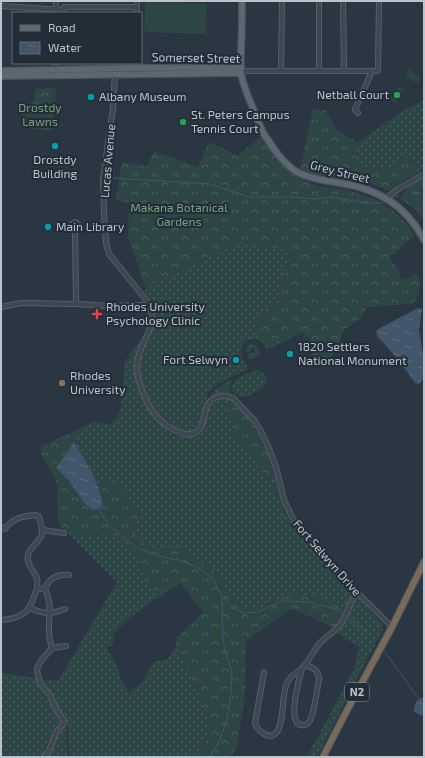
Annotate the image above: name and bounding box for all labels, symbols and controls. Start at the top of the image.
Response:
legend [12,12,142,64]
text: Road [48,20,76,34]
text: Water [48,40,82,54]
street label: Somerset Street [152,49,241,65]
place label: Netball Court [317,87,389,101]
place label: Albany Museum [99,89,186,103]
marker: Netball Court [392,90,402,100]
marker: Albany Museum [86,92,96,102]
park label: Drostdy Lawns [18,100,62,128]
place label: St. Peters Campus Tennis Court [191,107,290,135]
marker: St. Peters Campus Tennis Court [178,117,188,127]
street label: Lucas Avenue [97,123,117,198]
marker: Drostdy Building [50,141,60,151]
place label: Drostdy Building [33,152,77,180]
street label: Grey Street [309,157,372,185]
park label: Makana Botanical Gardens [130,200,228,228]
place label: Main Library [56,219,125,233]
marker: Main Library [43,222,53,232]
place label: Rhodes University Psychology Clinic [106,299,205,327]
marker: Rhodes University Psychology Clinic [91,308,103,320]
place label: 1820 Settlers National Monument [298,339,407,367]
marker: 1820 Settlers National Monument [285,349,295,359]
place label: Fort Selwyn [163,352,228,366]
marker: Fort Selwyn [231,355,241,365]
place label: Rhodes University [70,368,126,396]
marker: Rhodes University [57,378,67,388]
street label: Fort Selwyn Drive [291,516,365,598]
road number: N2 [345,683,369,701]

